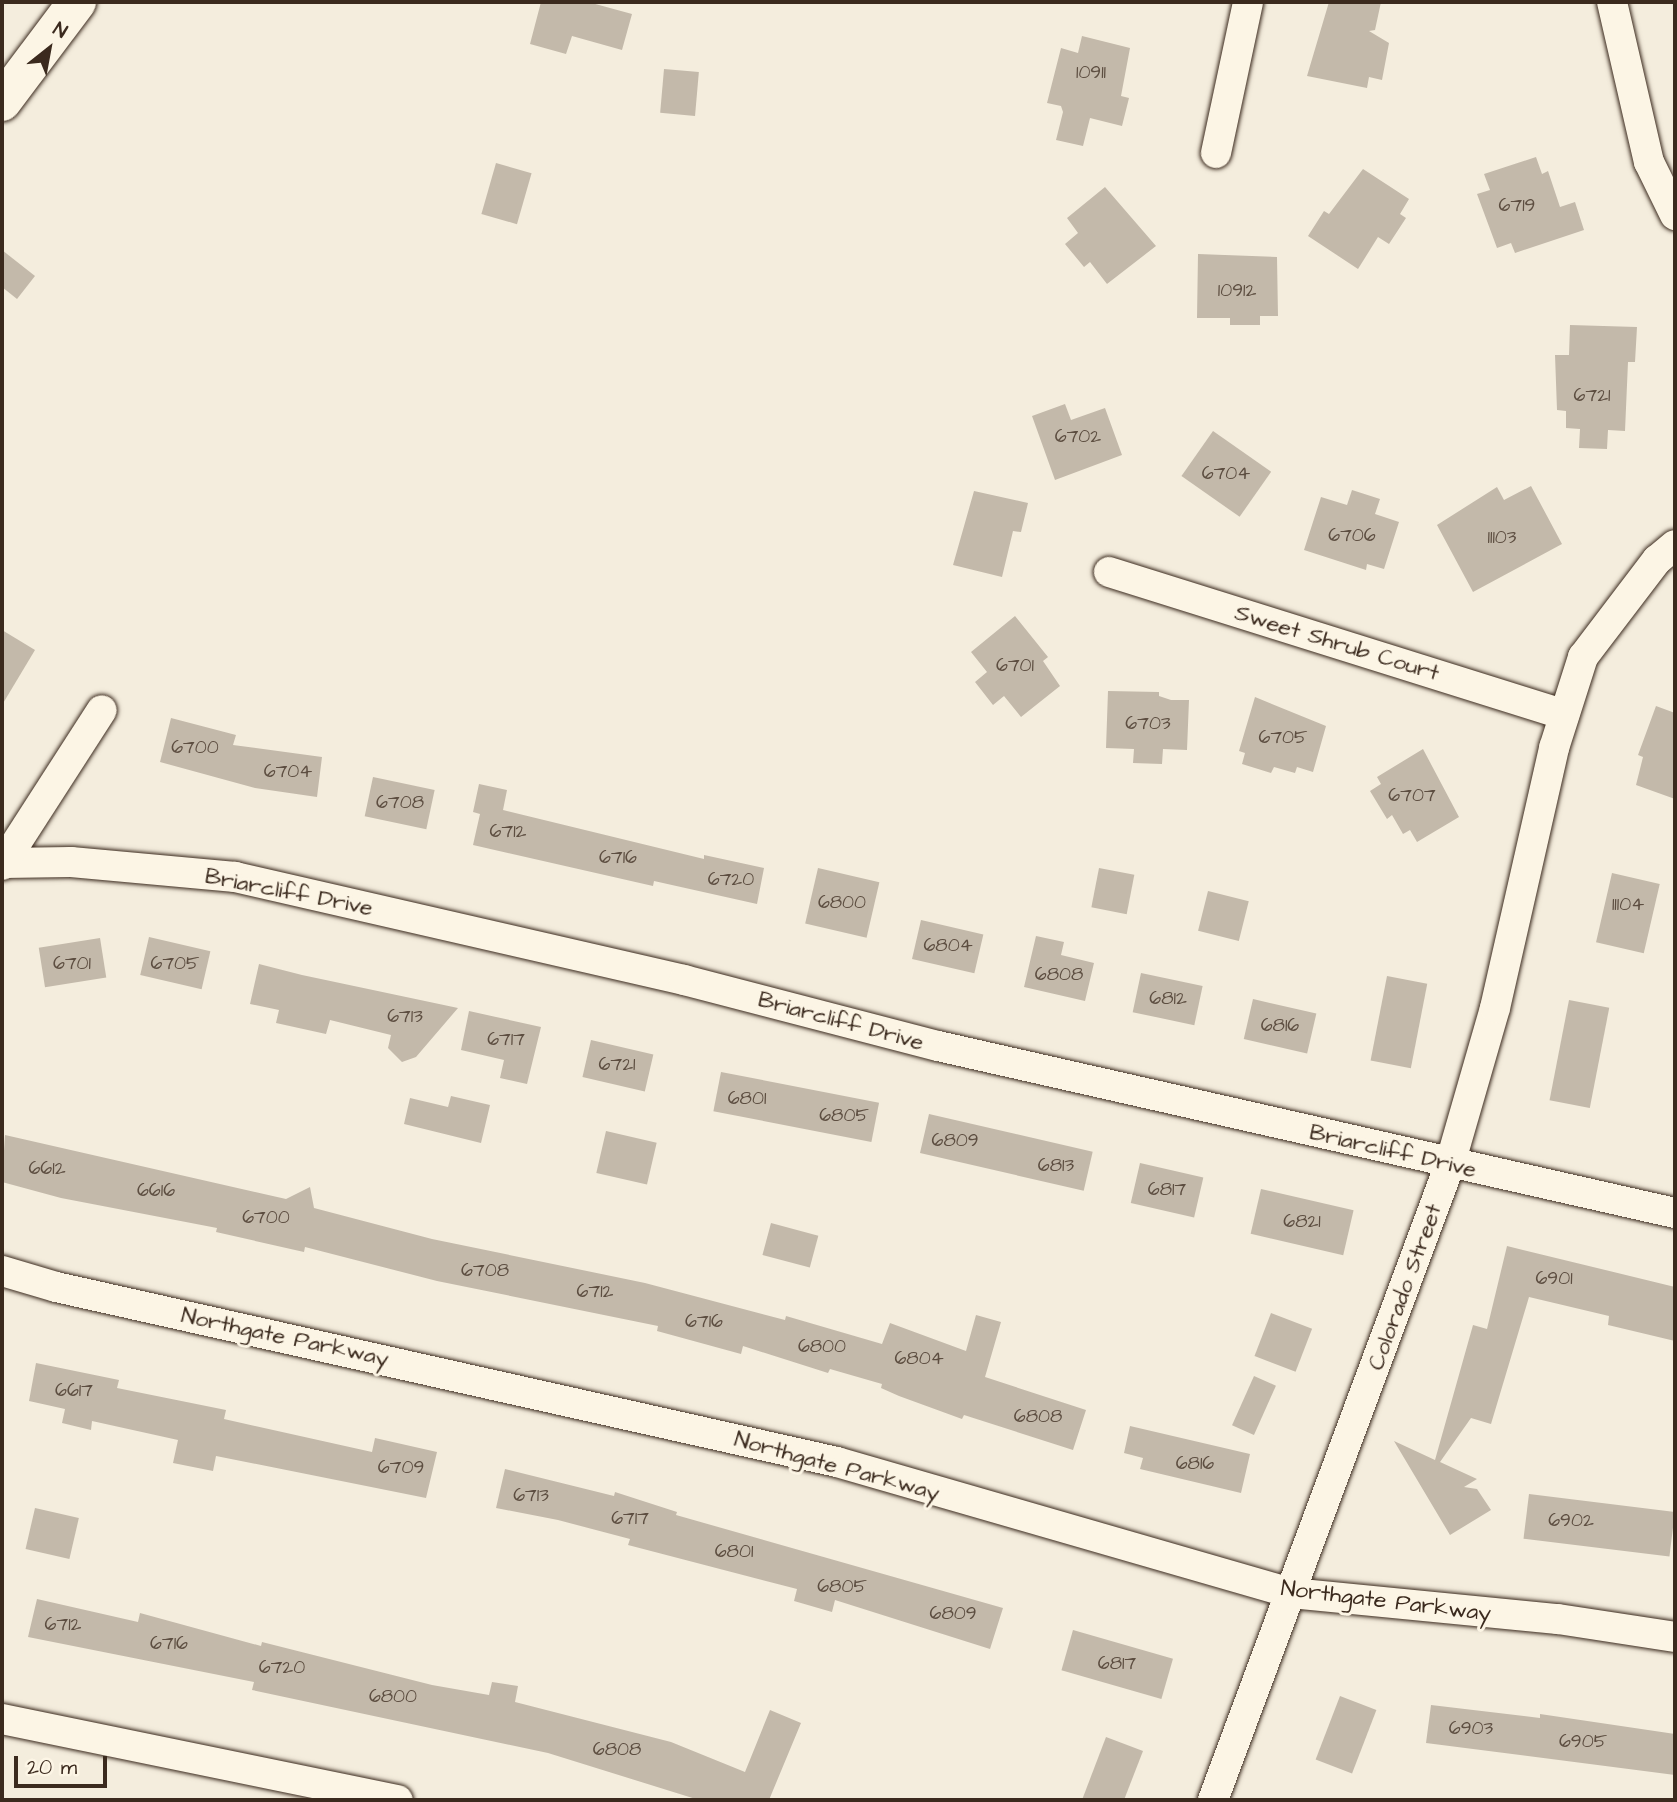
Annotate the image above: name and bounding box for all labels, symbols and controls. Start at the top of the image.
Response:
north arrow [14,14,84,84]
text: N [48,16,72,45]
house number: 10911 [1076,62,1106,84]
house number: 6719 [1499,195,1535,217]
house number: 10912 [1218,280,1256,302]
house number: 6721 [1574,385,1610,407]
house number: 6702 [1055,426,1101,448]
house number: 6704 [1202,463,1250,485]
house number: 6706 [1328,525,1376,547]
house number: 11103 [1488,527,1516,549]
street label: Sweet Shrub Court [1231,599,1443,687]
house number: 6701 [996,655,1034,677]
house number: 6703 [1125,713,1171,735]
house number: 6705 [1258,727,1308,749]
house number: 6700 [171,737,219,759]
house number: 6704 [264,761,312,783]
house number: 6707 [1388,785,1436,807]
house number: 6708 [376,792,424,814]
house number: 6712 [490,821,526,843]
house number: 6716 [599,847,637,869]
street label: Briarcliff Drive [203,862,375,922]
house number: 6720 [708,869,754,891]
house number: 6800 [818,892,866,914]
house number: 11104 [1612,894,1644,916]
house number: 6804 [923,935,973,957]
house number: 6701 [53,953,91,975]
house number: 6705 [150,953,200,975]
house number: 6808 [1035,964,1083,986]
street label: Briarcliff Drive [755,986,927,1056]
house number: 6812 [1149,988,1187,1010]
house number: 6713 [387,1006,423,1028]
house number: 6816 [1261,1015,1299,1037]
house number: 6717 [487,1029,525,1051]
house number: 6721 [599,1054,635,1076]
house number: 6801 [728,1088,766,1110]
house number: 6805 [819,1105,869,1127]
street label: Briarcliff Drive [1307,1118,1479,1184]
house number: 6809 [931,1130,979,1152]
house number: 6813 [1038,1155,1074,1177]
house number: 6612 [28,1158,66,1180]
house number: 6817 [1148,1179,1186,1201]
house number: 6616 [137,1180,175,1202]
street label: Colorado Street [1362,1200,1448,1374]
house number: 6700 [242,1207,290,1229]
house number: 6821 [1283,1211,1321,1233]
house number: 6708 [461,1260,509,1282]
house number: 6901 [1535,1268,1573,1290]
house number: 6712 [577,1281,613,1303]
street label: Northgate Parkway [179,1302,391,1372]
house number: 6716 [685,1311,723,1333]
house number: 6800 [798,1336,846,1358]
house number: 6804 [894,1348,944,1370]
house number: 6617 [55,1380,93,1402]
house number: 6808 [1014,1406,1062,1428]
street label: Northgate Parkway [731,1425,943,1507]
house number: 6816 [1176,1453,1214,1475]
house number: 6709 [378,1457,424,1479]
house number: 6713 [513,1485,549,1507]
house number: 6717 [611,1508,649,1530]
house number: 6902 [1548,1510,1594,1532]
house number: 6801 [715,1541,753,1563]
street label: Northgate Parkway [1279,1574,1493,1628]
house number: 6805 [817,1576,867,1598]
house number: 6809 [929,1603,977,1625]
house number: 6712 [45,1614,81,1636]
house number: 6716 [150,1633,188,1655]
house number: 6817 [1098,1653,1136,1675]
house number: 6720 [259,1657,305,1679]
house number: 6800 [369,1686,417,1708]
house number: 6903 [1449,1718,1493,1740]
house number: 6905 [1559,1731,1607,1753]
house number: 6808 [593,1739,641,1761]
scale bar [18,1742,110,1786]
text: 20 m [27,1753,77,1782]

